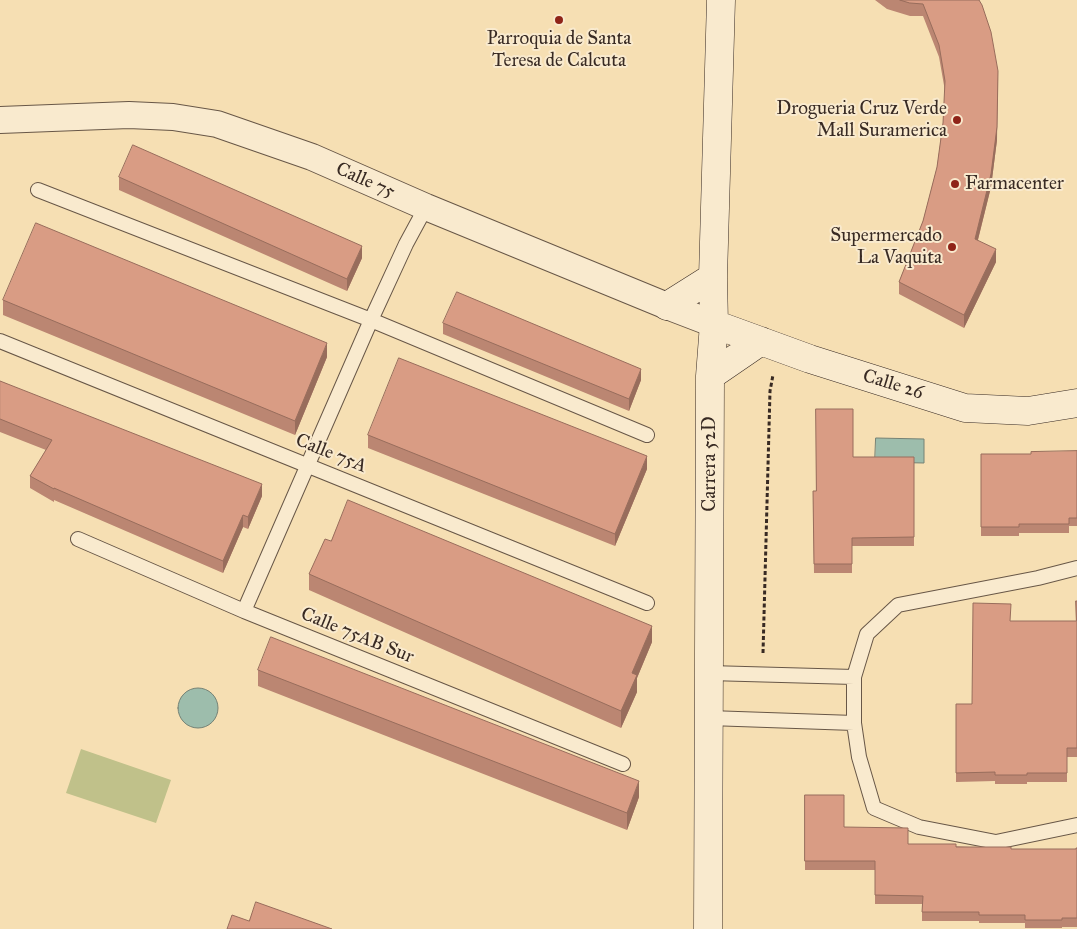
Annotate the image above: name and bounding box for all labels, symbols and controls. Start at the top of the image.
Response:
marker: Parroquia de Santa Teresa de Calcuta [553,14,565,26]
place label: Parroquia de Santa Teresa de Calcuta [487,28,631,72]
place label: Drogueria Cruz Verde Mall Suramerica [776,98,947,142]
marker: Drogueria Cruz Verde Mall Suramerica [951,114,963,126]
street label: Calle 75 [332,158,398,204]
place label: Farmacenter [965,173,1064,195]
marker: Farmacenter [949,178,961,190]
place label: Supermercado La Vaquita [830,225,942,269]
marker: Supermercado La Vaquita [946,241,958,253]
street label: Calle 26 [860,365,926,405]
street label: Carrera 52D [699,416,721,512]
street label: Calle 75A [292,429,370,479]
street label: Calle 75AB Sur [297,603,417,669]

